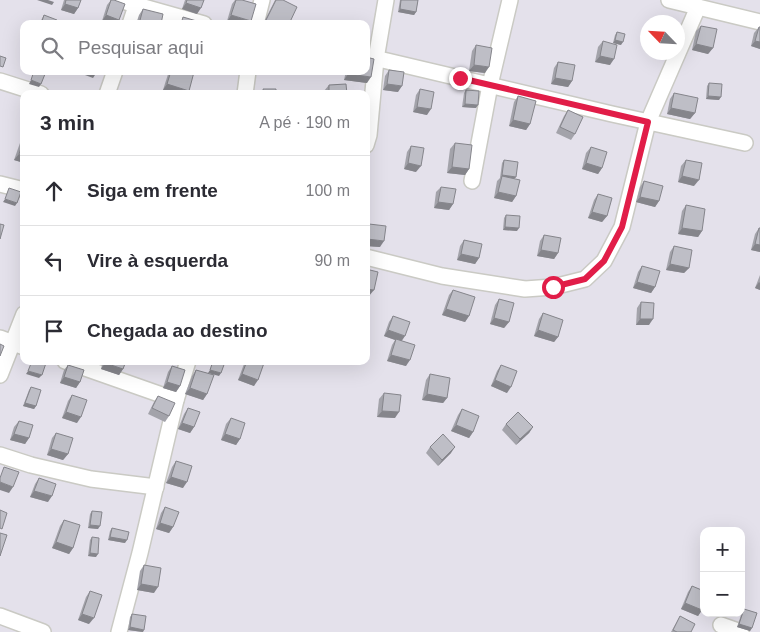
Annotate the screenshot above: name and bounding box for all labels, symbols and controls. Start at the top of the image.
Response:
north arrow [640,15,685,60]
search box [20,20,370,75]
icon: search [38,34,66,62]
text: Pesquisar aqui [78,37,204,58]
route end [449,67,472,90]
text: 3 min [40,111,95,134]
text: A pé · 190 m [259,114,350,131]
icon: ahead [40,177,68,205]
text: Siga em frente [87,180,218,201]
text: 100 m [306,182,350,199]
icon: left [40,247,68,275]
text: Vire à esquerda [87,250,228,271]
text: 90 m [314,252,350,269]
route start [542,276,565,299]
icon: arrive [40,317,68,345]
text: Chegada ao destino [87,320,268,341]
map controls [700,527,745,617]
button: + [700,527,745,572]
button: − [700,572,745,617]

